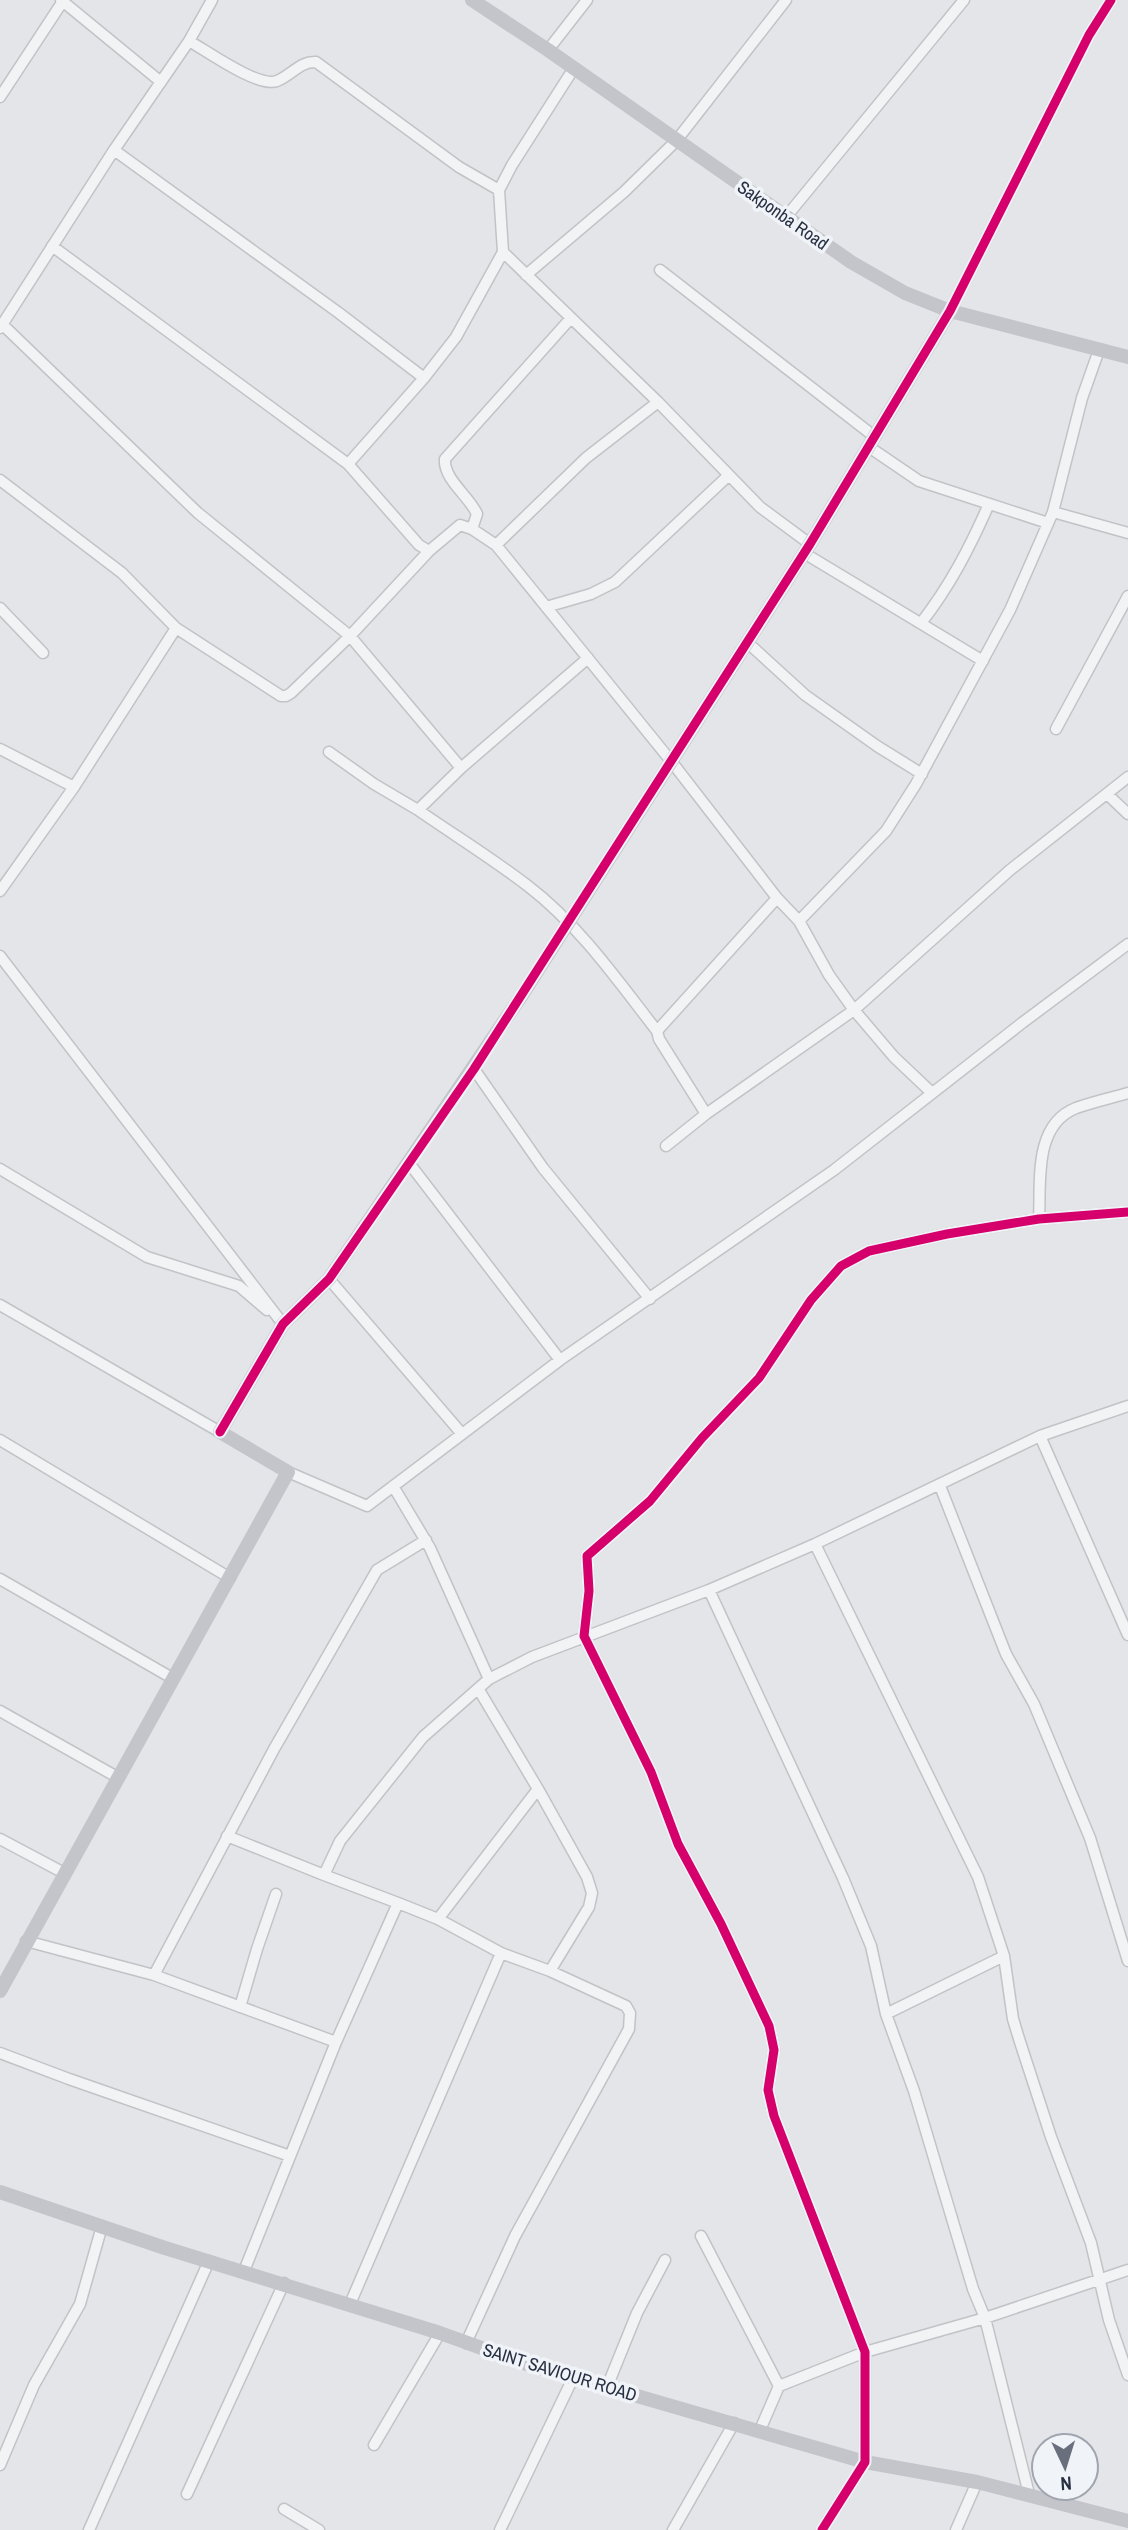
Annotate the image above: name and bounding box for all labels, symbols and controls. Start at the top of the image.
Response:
street label: Sakponba Road [732,174,834,256]
street label: SAINT SAVIOUR ROAD [480,2337,640,2407]
north arrow [1030,2432,1100,2502]
text: N [1060,2471,1073,2497]

